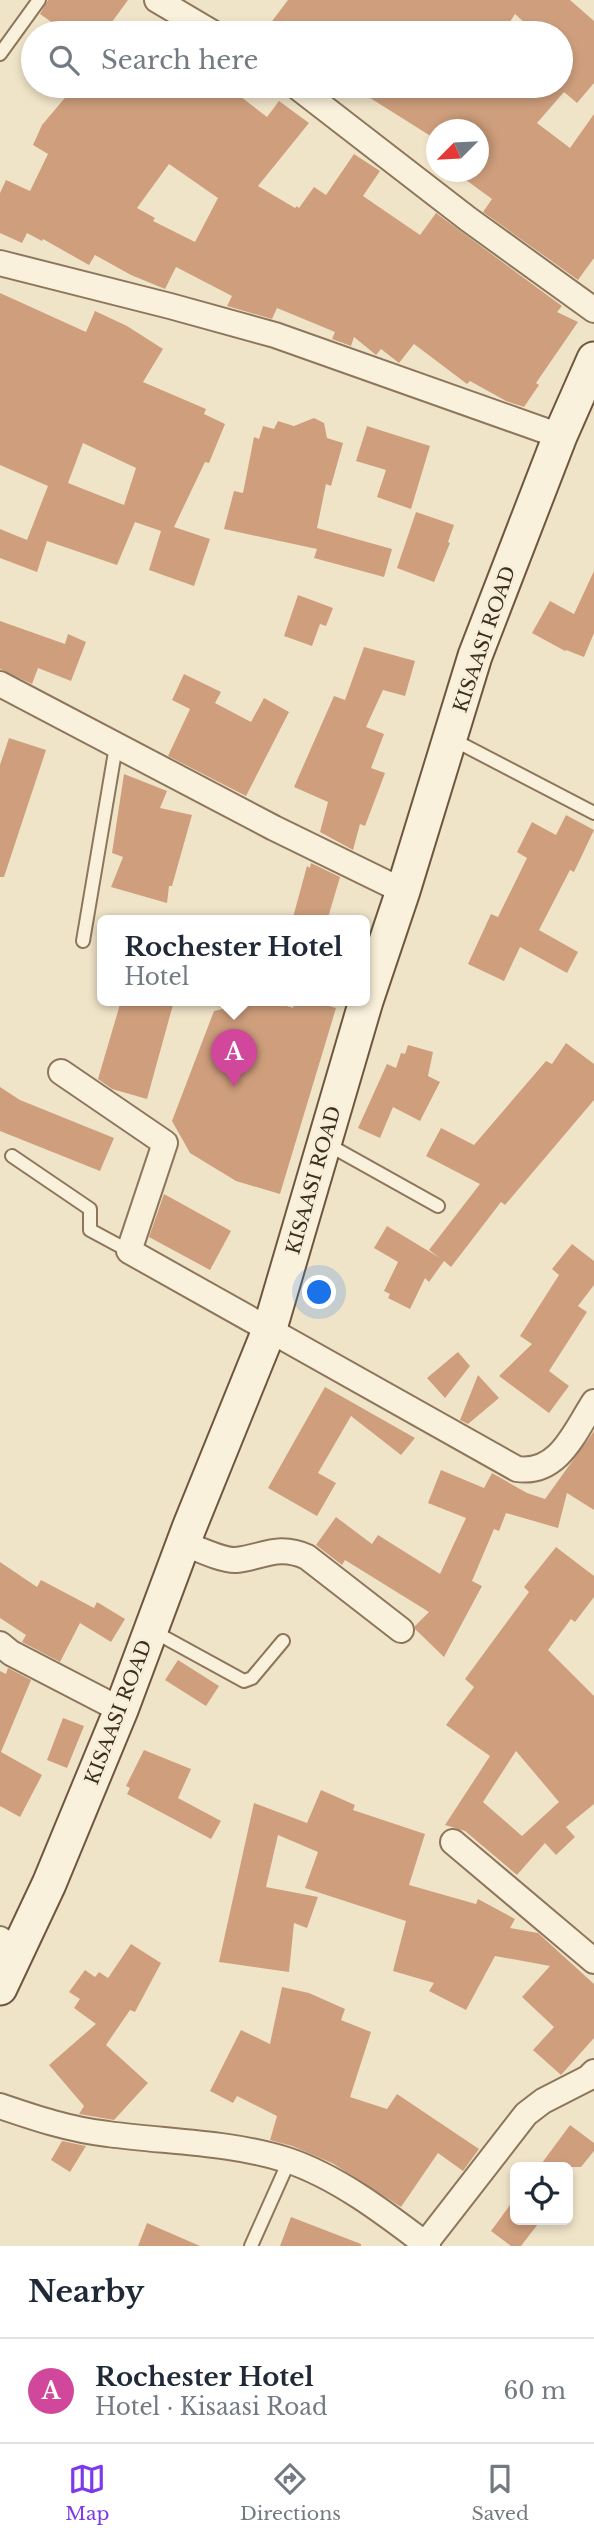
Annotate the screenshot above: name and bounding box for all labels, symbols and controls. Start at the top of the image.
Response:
search box [21,21,573,98]
icon: search [45,41,83,79]
text: Search here [101,44,258,76]
north arrow [426,119,489,182]
street label: KISAASI ROAD [449,563,520,715]
popup [97,915,370,1006]
text: Rochester Hotel [124,931,343,963]
text: Hotel [124,963,189,991]
pin: A [211,1029,257,1087]
street label: KISAASI ROAD [281,1103,346,1257]
your location [302,1275,336,1309]
street label: KISAASI ROAD [80,1637,157,1788]
map controls [510,2162,573,2225]
button: locate [510,2162,573,2225]
text: Nearby [28,2273,144,2310]
text: Rochester Hotel [95,2361,314,2393]
text: A [42,2377,60,2405]
text: 60 m [504,2377,566,2405]
text: Hotel · Kisaasi Road [95,2393,328,2421]
tab: Map [65,2460,109,2525]
tab: Directions [240,2460,341,2525]
tab: Saved [471,2460,529,2525]

